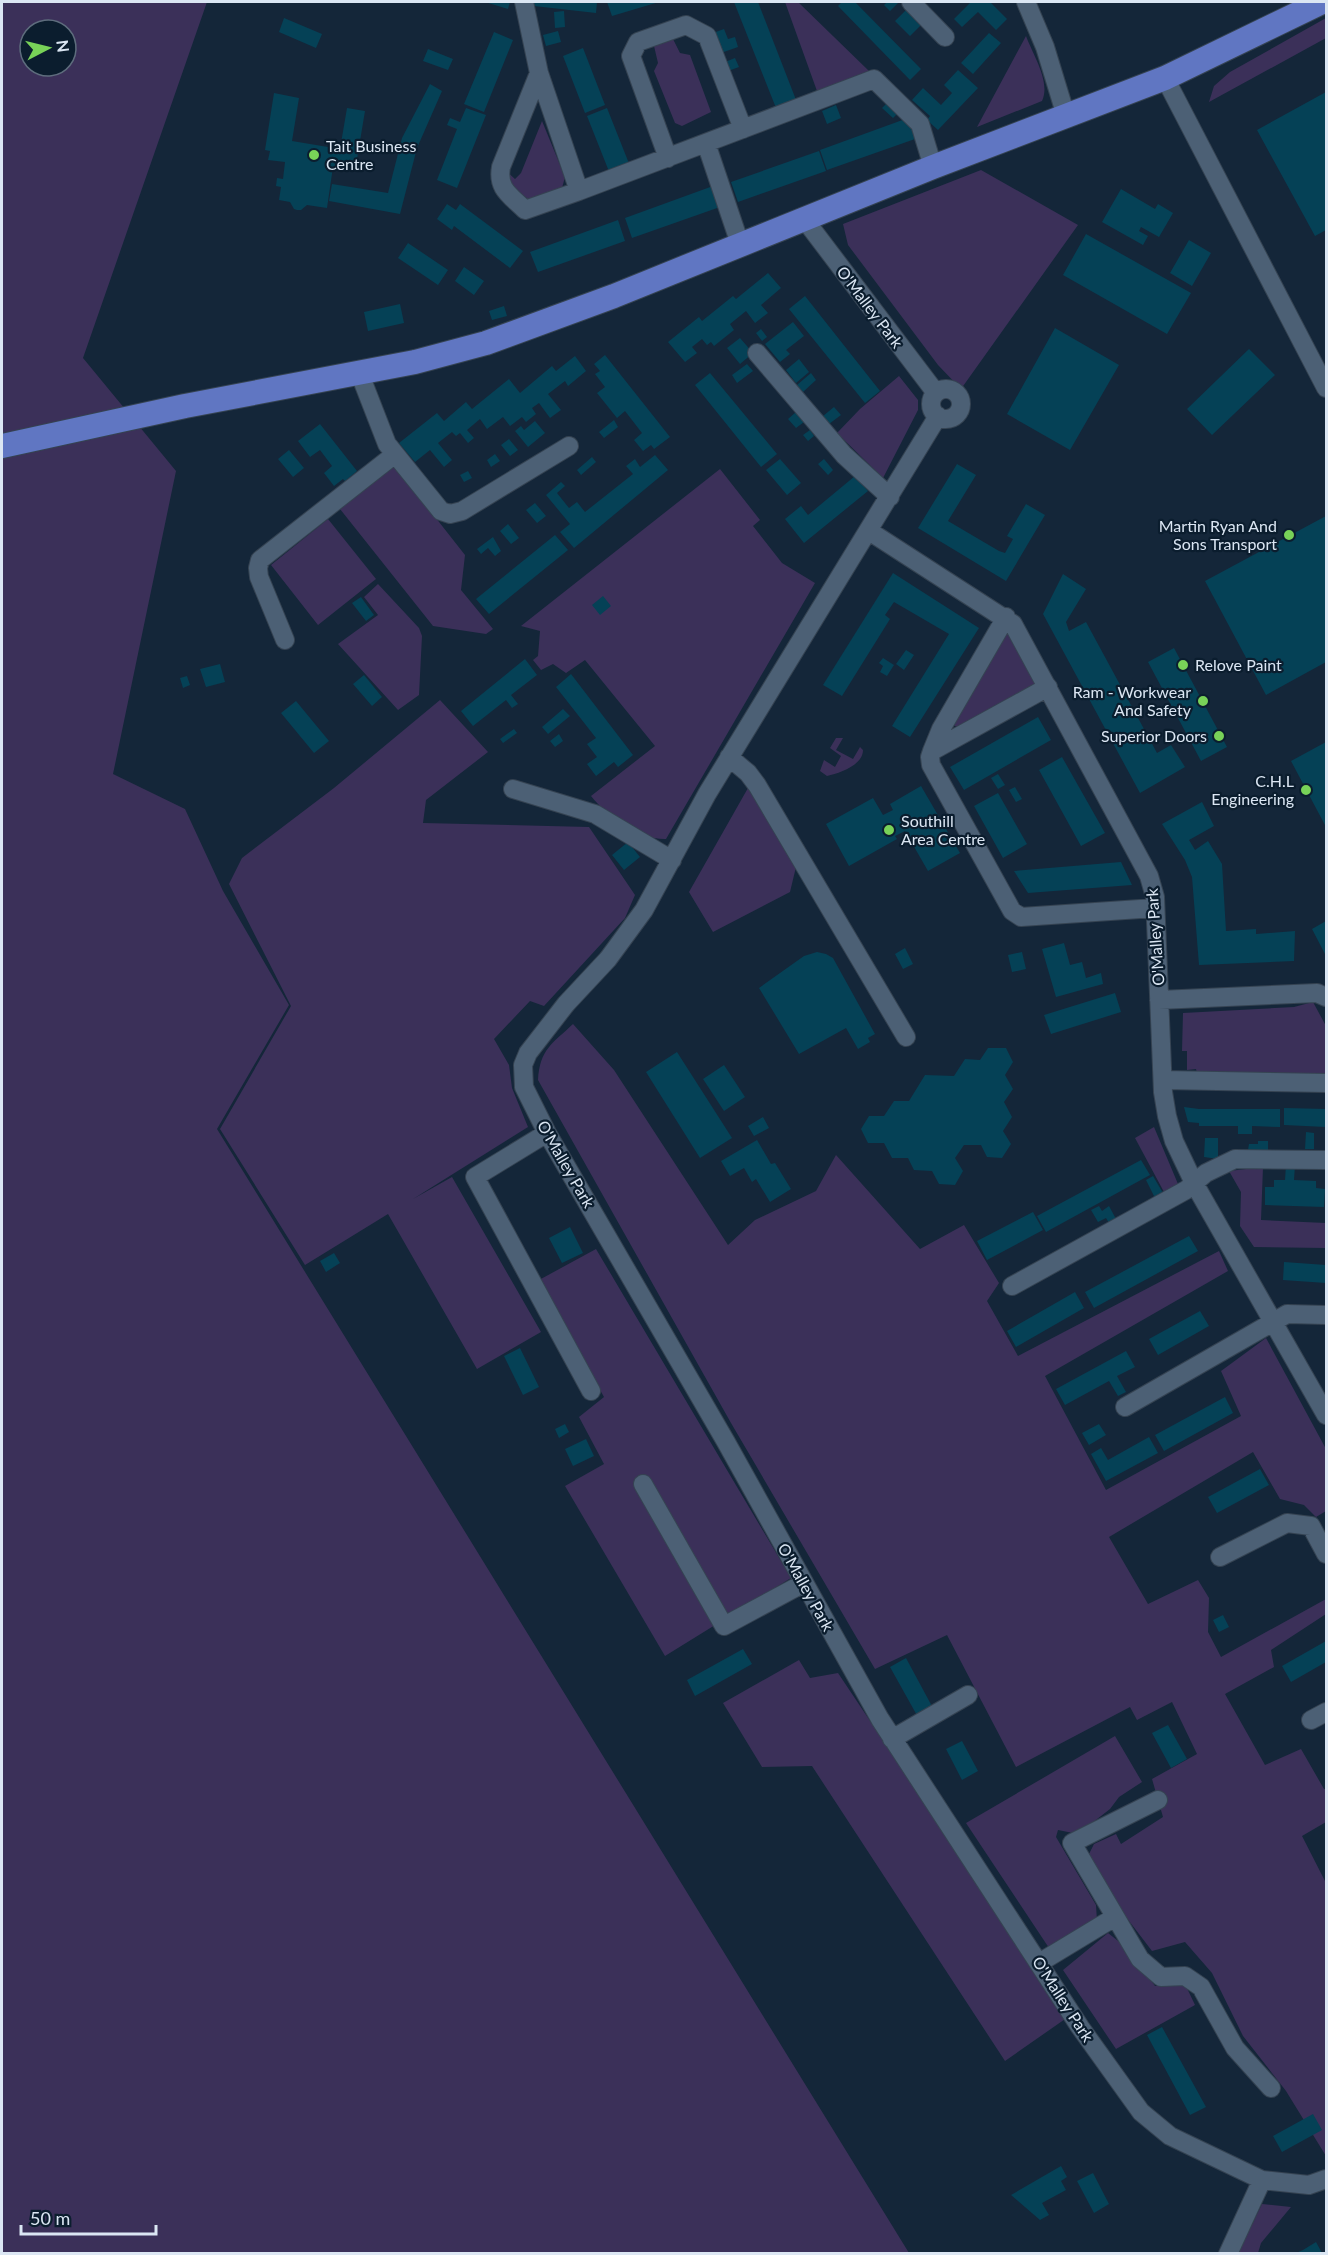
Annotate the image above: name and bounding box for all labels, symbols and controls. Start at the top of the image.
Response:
north arrow [18,18,78,78]
text: N [53,39,74,53]
place label: Tait Business Centre [326,136,416,173]
marker: Tait Business Centre [307,148,321,162]
street label: O'Malley Park [833,262,908,352]
place label: Martin Ryan And Sons Transport [1159,516,1277,553]
marker: Martin Ryan And Sons Transport [1282,528,1296,542]
place label: Relove Paint [1195,655,1282,674]
marker: Relove Paint [1176,658,1190,672]
place label: Ram - Workwear And Safety [1073,682,1192,719]
marker: Ram - Workwear And Safety [1196,694,1210,708]
place label: Superior Doors [1101,726,1207,745]
marker: Superior Doors [1212,729,1226,743]
place label: C.H.L Engineering [1211,771,1294,808]
marker: C.H.L Engineering [1299,783,1313,797]
place label: Southill Area Centre [901,811,985,848]
marker: Southill Area Centre [882,823,896,837]
street label: O'Malley Park [1142,887,1167,986]
street label: O'Malley Park [534,1117,600,1212]
street label: O'Malley Park [774,1539,839,1635]
street label: O'Malley Park [1029,1953,1098,2046]
scale bar [21,2198,156,2236]
text: 50 m [30,2207,70,2229]

